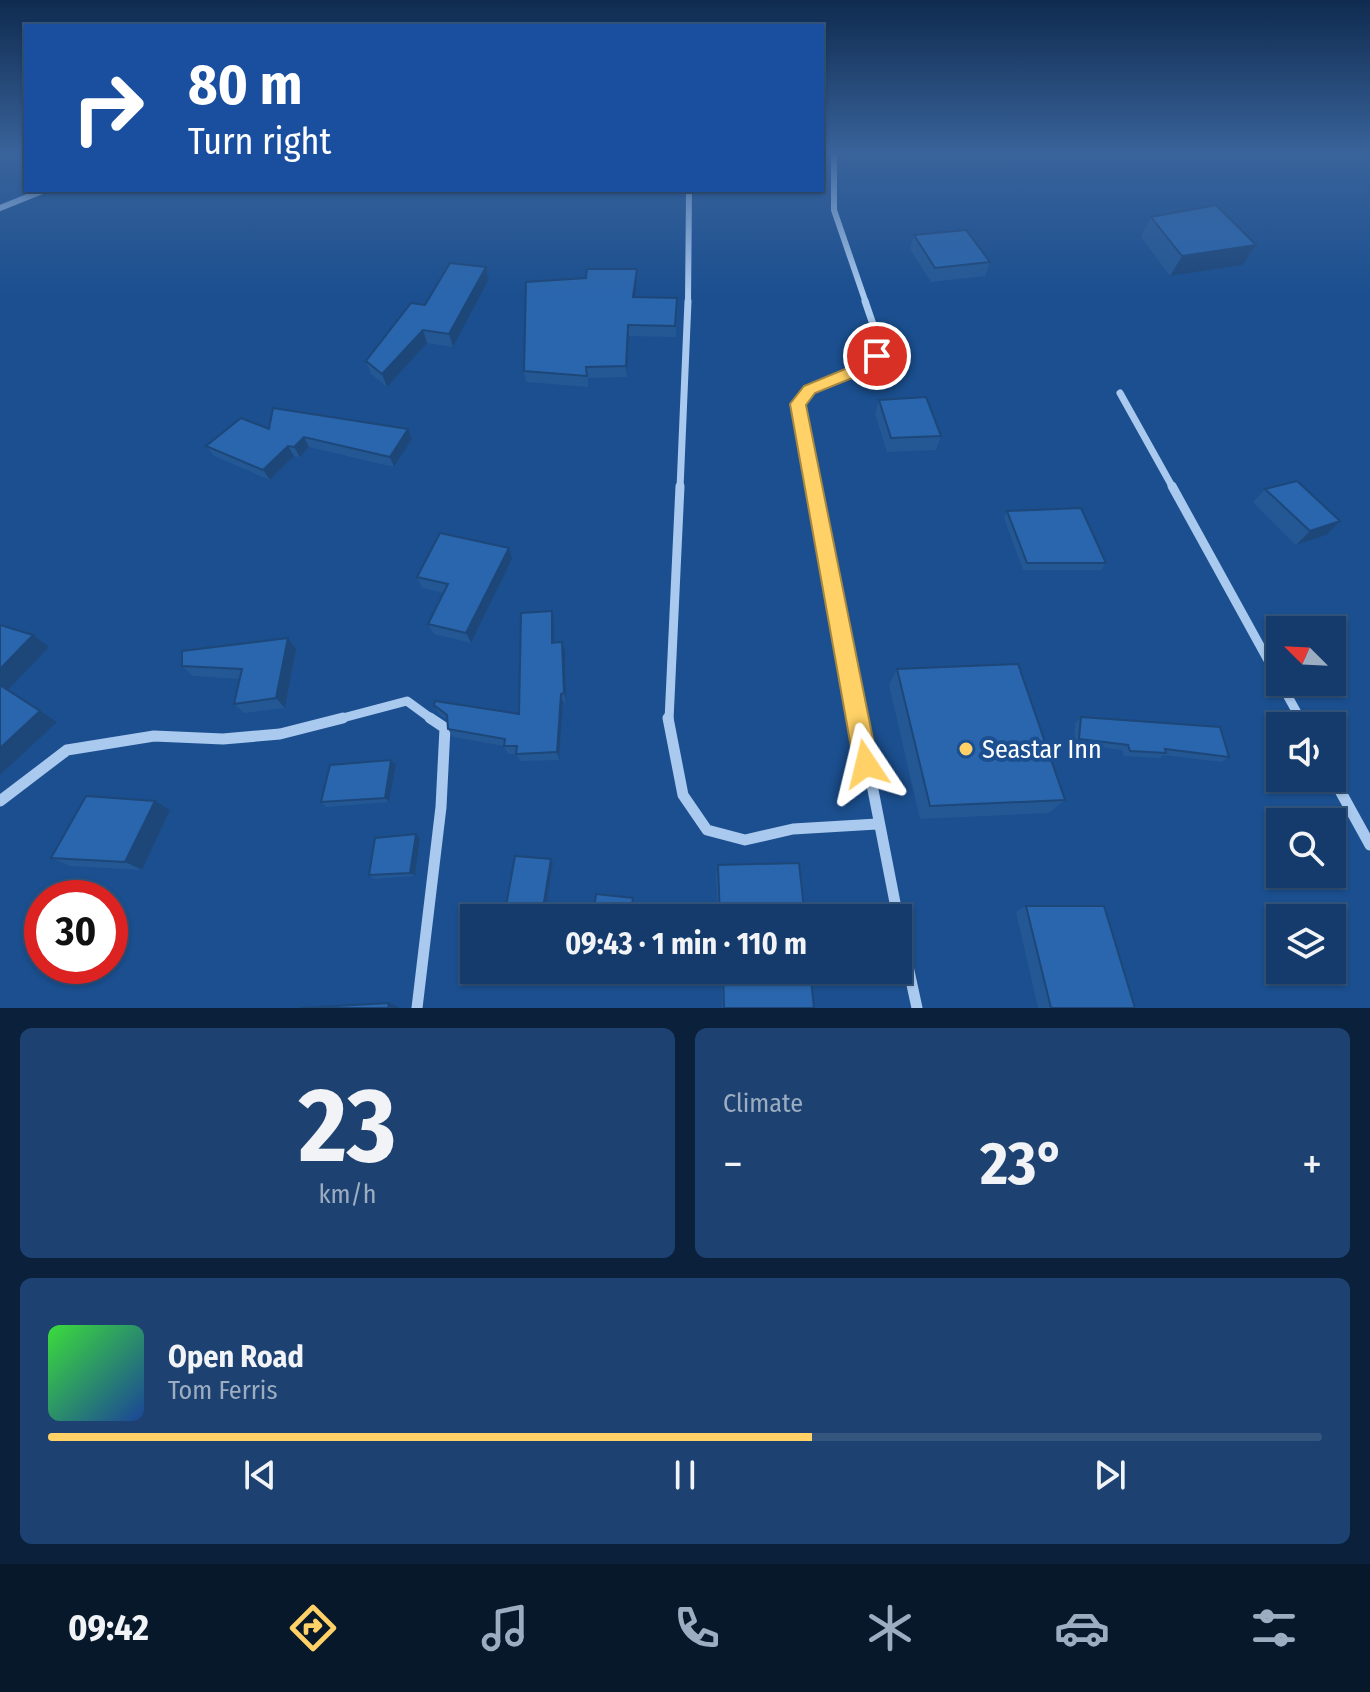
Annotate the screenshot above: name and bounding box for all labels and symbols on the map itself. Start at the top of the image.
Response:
pin [843,322,911,390]
north arrow [1266,616,1346,696]
position arrow [824,722,908,806]
place label: Seastar Inn [982,734,1102,765]
marker: Seastar Inn [957,740,975,758]
speed limit sign: 30 [24,880,128,984]

